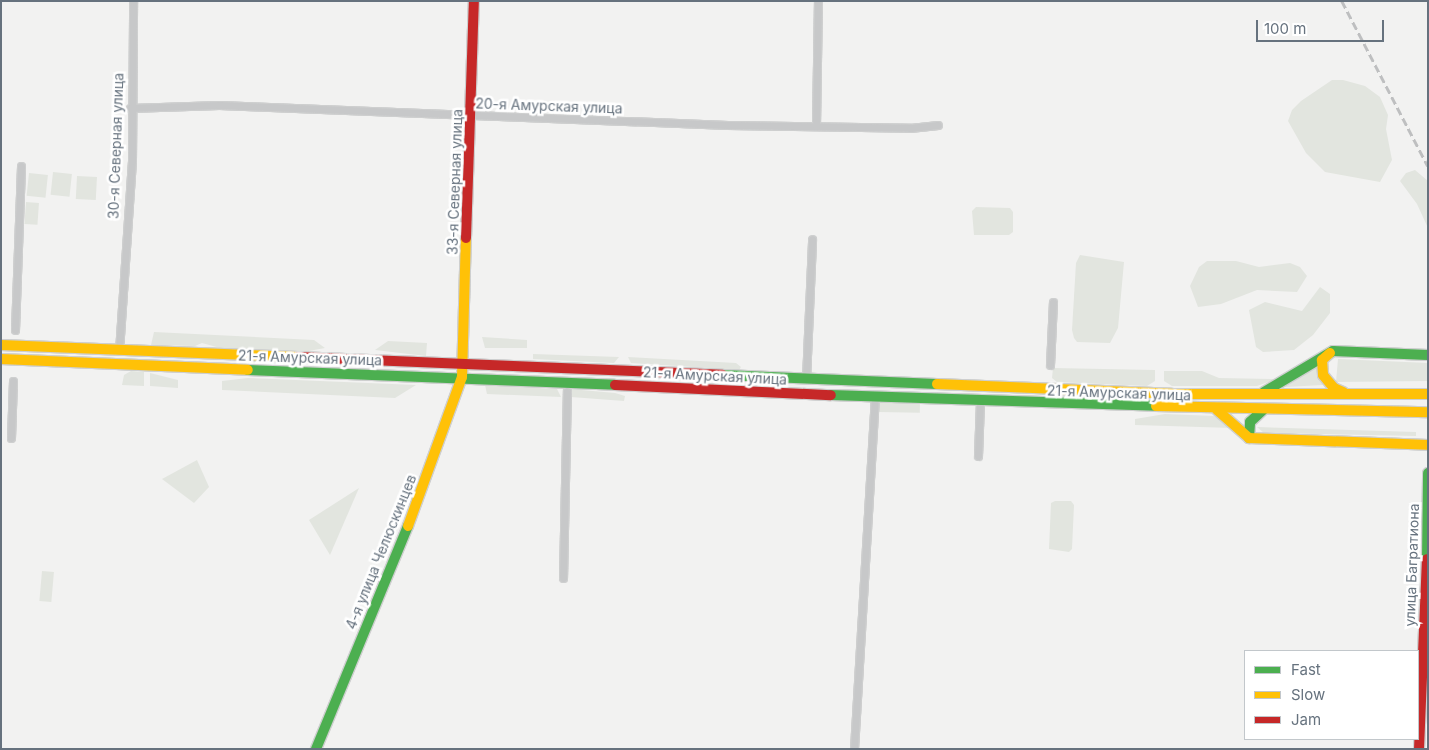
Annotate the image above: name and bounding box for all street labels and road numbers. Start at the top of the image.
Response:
street label: 30-я Северная улица [105,73,127,219]
street label: 20-я Амурская улица [475,95,623,117]
street label: 33-я Северная улица [444,109,466,255]
street label: 21-я Амурская улица [238,347,382,369]
street label: 21-я Амурская улица [643,364,787,388]
street label: 21-я Амурская улица [1047,382,1191,404]
street label: 4-я улица Челюскинцев [342,472,420,632]
street label: улица Багратиона [1401,503,1423,627]

